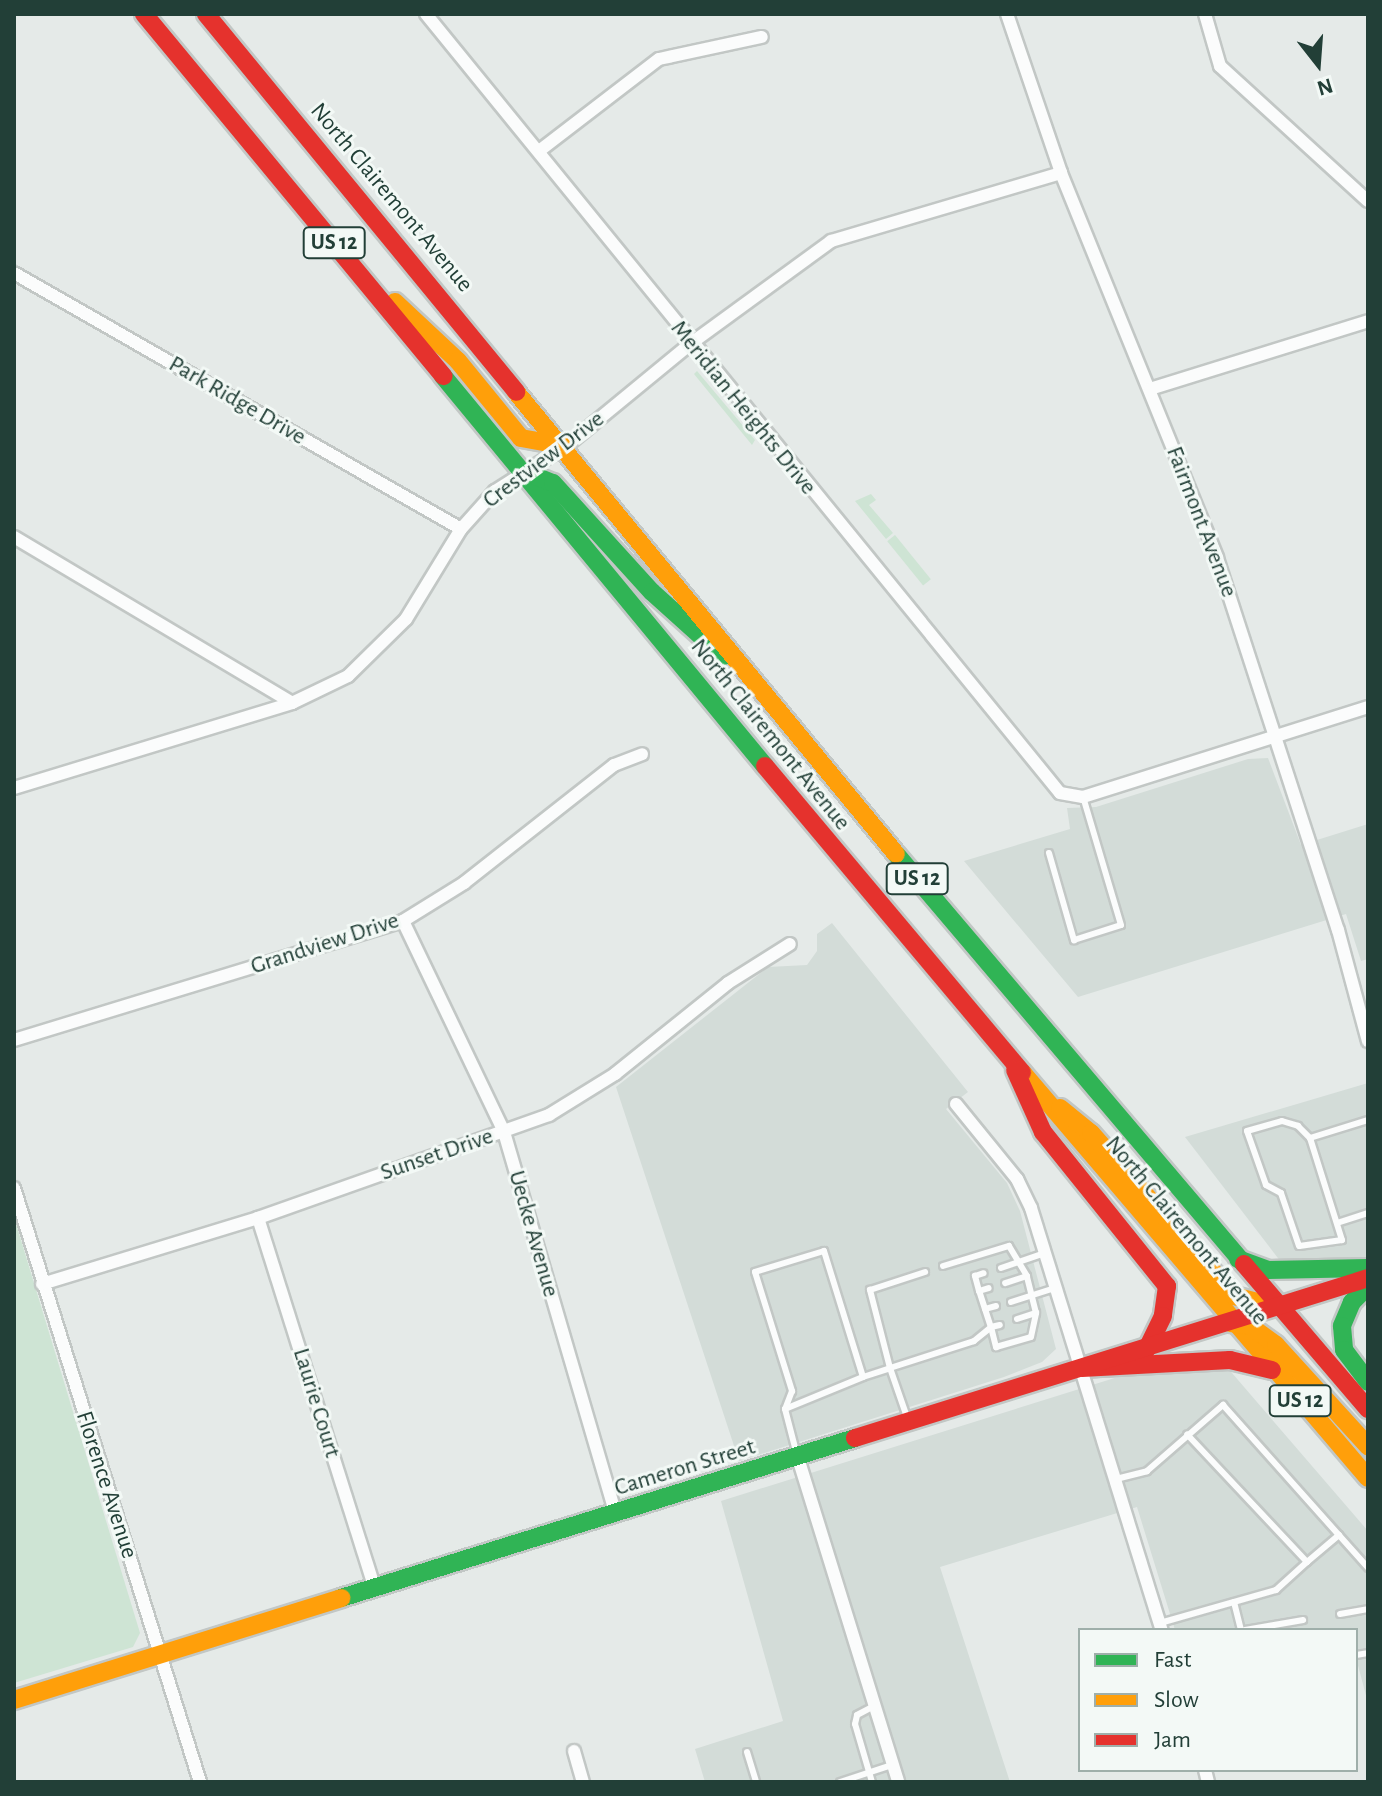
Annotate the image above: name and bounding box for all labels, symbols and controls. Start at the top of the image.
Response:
north arrow [1278,24,1358,104]
text: N [1314,74,1336,100]
street label: North Clairemont Avenue [303,98,479,298]
road number: US 12 [302,225,366,261]
street label: Meridian Heights Drive [664,315,822,501]
street label: Park Ridge Drive [163,350,311,452]
street label: Crestview Drive [478,405,610,515]
street label: Fairmont Avenue [1159,443,1243,601]
street label: North Clairemont Avenue [684,633,856,837]
road number: US 12 [885,861,949,897]
street label: Grandview Drive [247,906,403,982]
street label: Sunset Drive [377,1122,497,1188]
street label: North Clairemont Avenue [1098,1131,1274,1331]
street label: Uecke Avenue [501,1167,565,1301]
street label: Laurie Court [286,1345,346,1461]
road number: US 12 [1268,1383,1332,1419]
street label: Florence Avenue [69,1408,143,1562]
street label: Cameron Street [611,1433,759,1503]
legend [1078,1628,1358,1772]
text: Fast [1154,1648,1191,1672]
text: Slow [1154,1688,1199,1712]
text: Jam [1154,1728,1191,1752]

